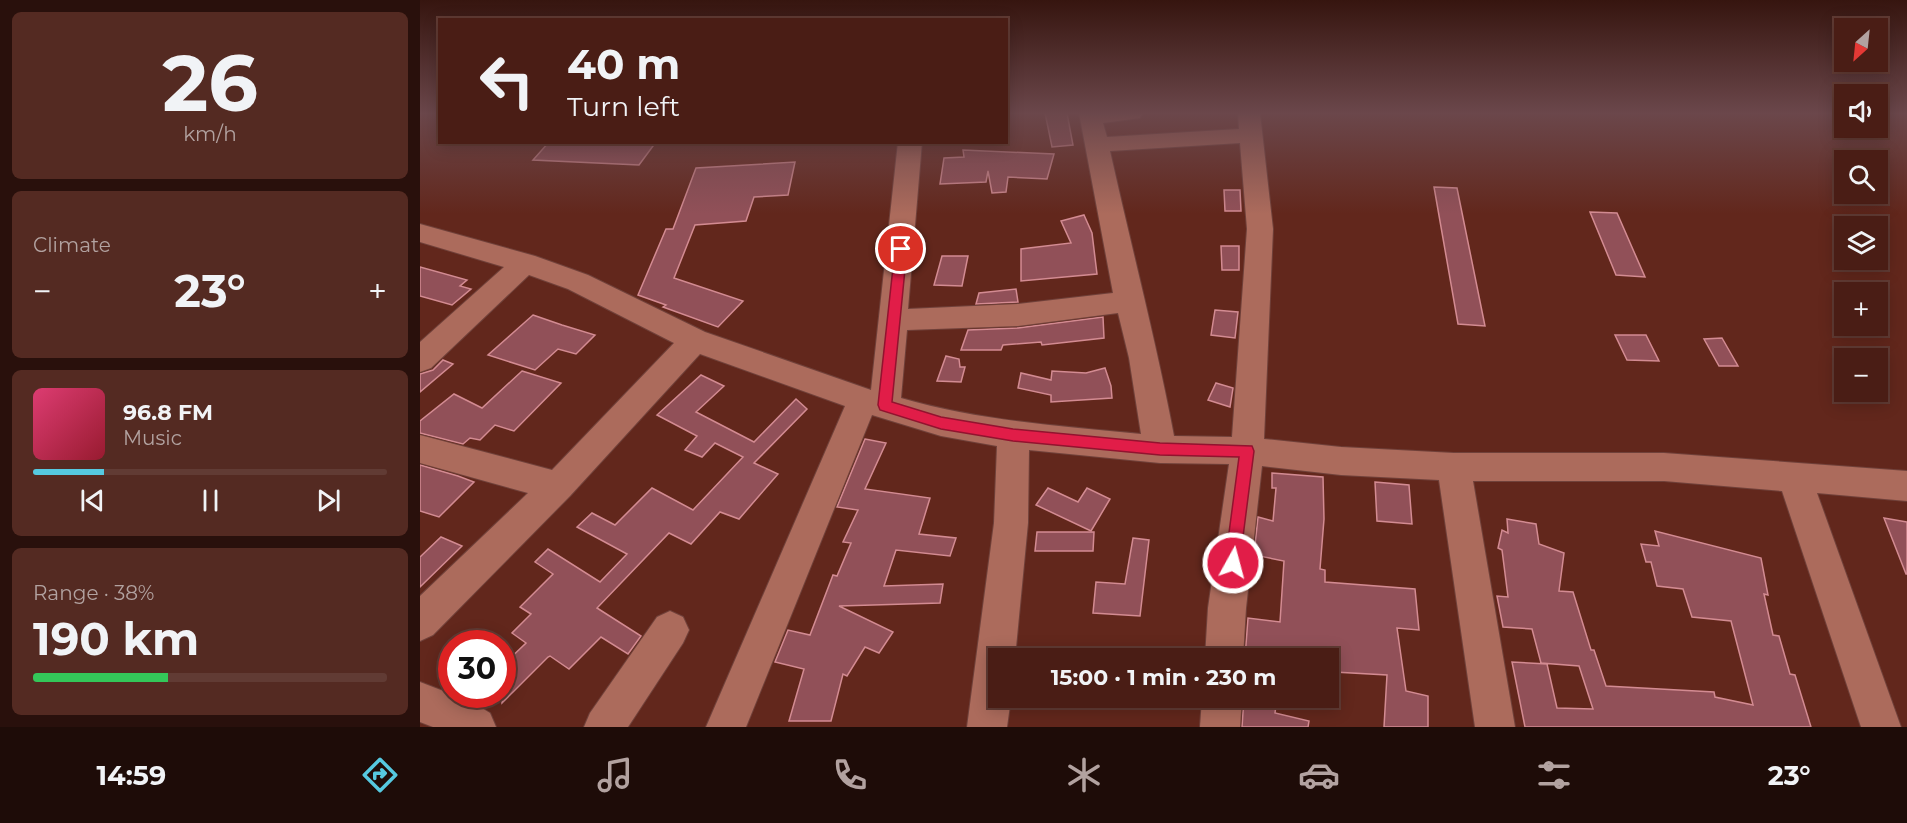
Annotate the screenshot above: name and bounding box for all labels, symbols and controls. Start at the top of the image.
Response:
north arrow [1834,18,1888,72]
map controls [1834,18,1888,402]
text: 26 [162,35,258,131]
text: 40 m [567,38,680,90]
icon: left [468,42,546,120]
button: sound [1834,84,1888,138]
text: Turn left [567,90,680,123]
text: km/h [183,122,237,146]
button: search [1834,150,1888,204]
button: layers [1834,216,1888,270]
pin [875,223,926,274]
icon: arrive [884,232,917,265]
text: Climate [33,233,111,257]
text: 23° [174,263,246,318]
text: − [33,271,52,311]
text: + [368,271,387,311]
button: + [1834,282,1888,336]
button: − [1834,348,1888,402]
text: 96.8 FM [123,399,213,426]
text: Music [123,426,182,450]
icon: previous [76,484,109,517]
icon: pause [194,484,227,517]
icon: next [312,484,345,517]
position arrow [1201,531,1265,595]
text: Range · 38% [33,581,154,605]
text: 190 km [33,611,199,666]
speed limit sign: 30 [438,630,516,708]
text: 15:00 · 1 min · 230 m [1051,664,1276,691]
icon: directions [359,754,401,796]
icon: music [594,754,636,796]
icon: phone [829,754,871,796]
icon: climate [1063,754,1105,796]
icon: car [1298,754,1340,796]
icon: filters [1533,754,1575,796]
text: 14:59 [96,759,166,792]
text: 23° [1768,759,1811,792]

